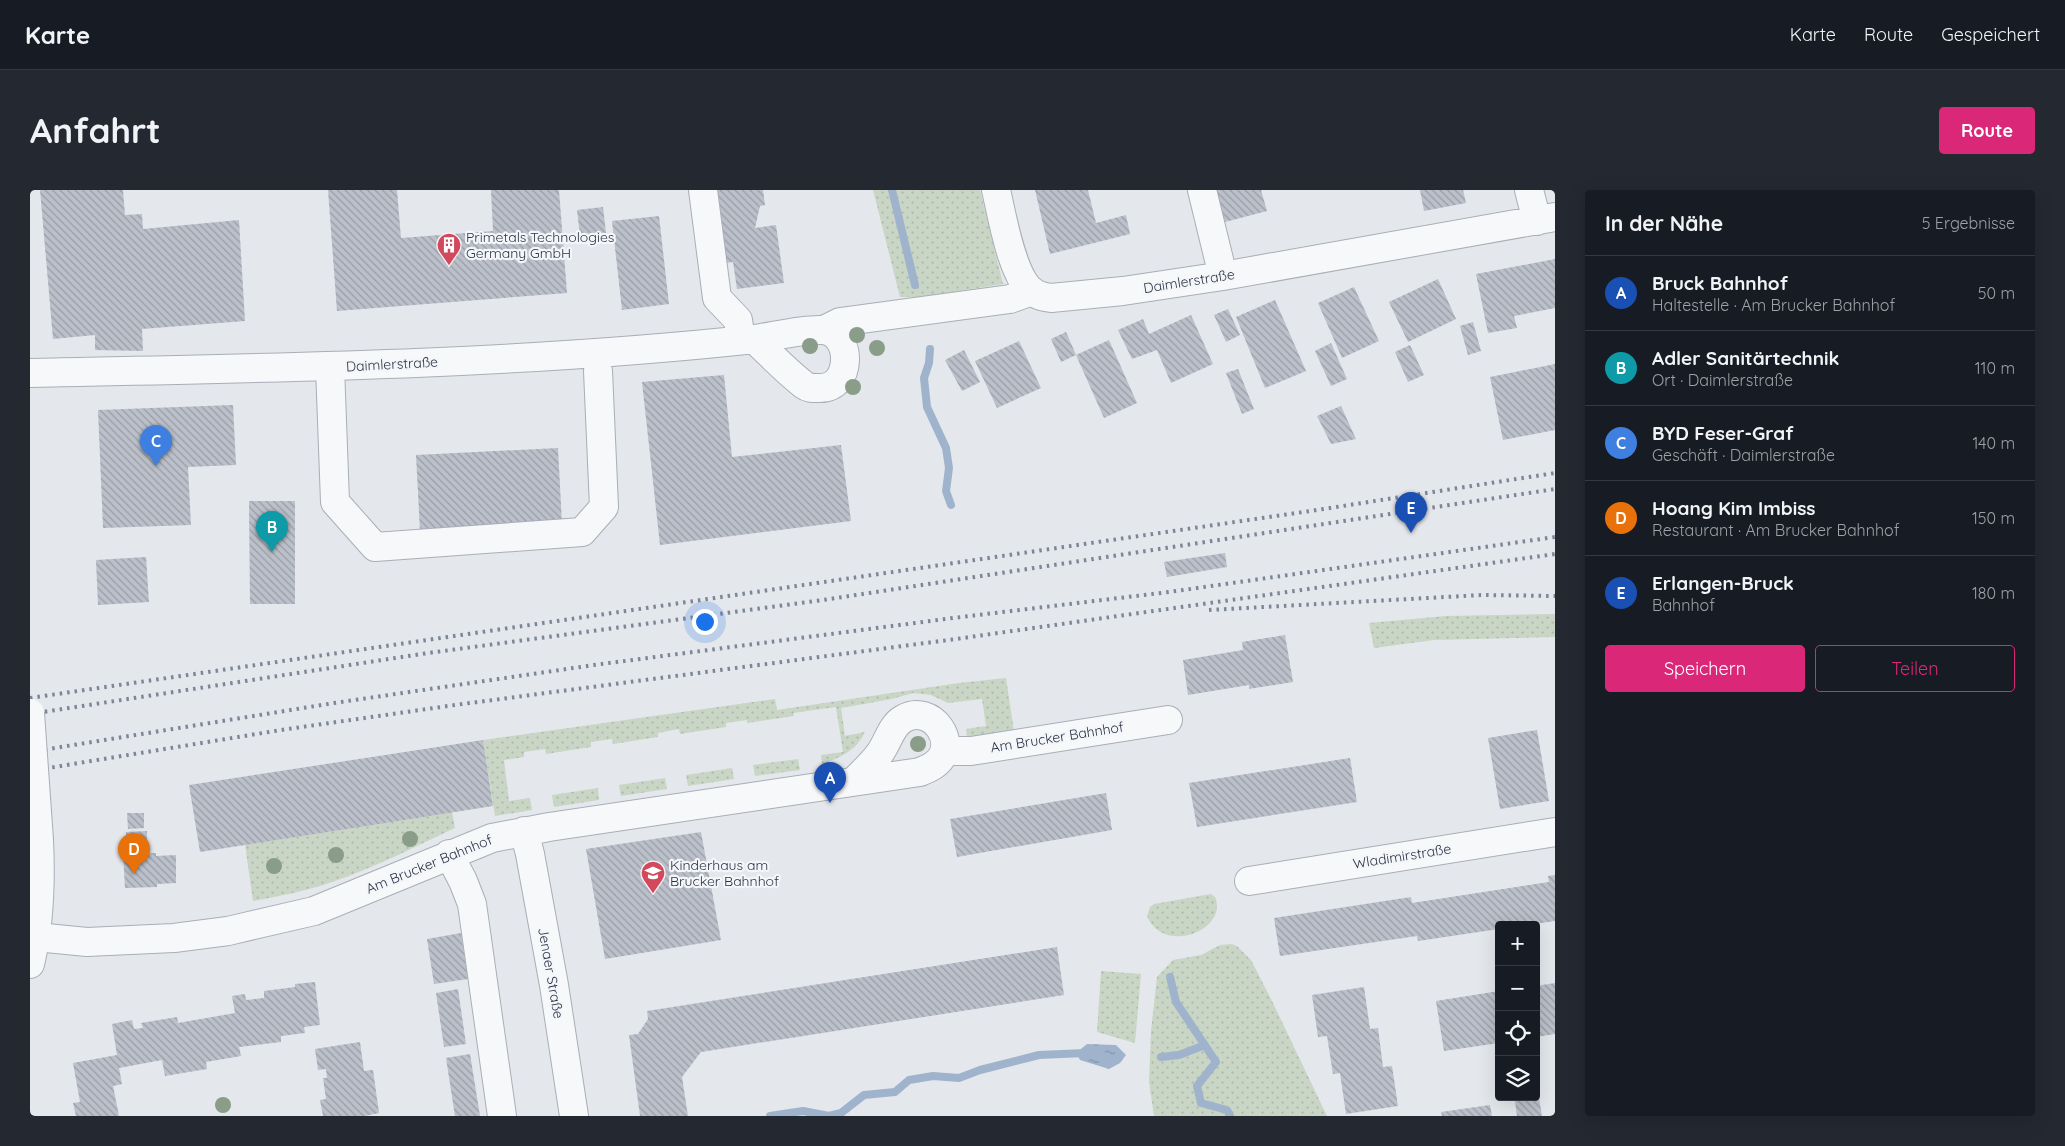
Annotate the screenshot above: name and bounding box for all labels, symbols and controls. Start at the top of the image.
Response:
text: Karte [25,20,90,50]
text: Karte [1790,23,1836,46]
text: Route [1864,23,1913,46]
text: Gespeichert [1941,23,2040,46]
button: Route [1939,107,2035,154]
text: Anfahrt [30,108,161,152]
text: In der Nähe [1605,210,1723,236]
text: 5 Ergebnisse [1922,213,2015,233]
place label: Primetals Technologies Germany GmbH [466,228,614,262]
building icon: Primetals Technologies Germany GmbH [436,232,462,266]
street label: Daimlerstraße [1142,265,1236,297]
text: Bruck Bahnhof [1652,271,1788,295]
text: A [1616,283,1626,303]
text: 50 m [1978,283,2015,303]
text: Haltestelle · Am Brucker Bahnhof [1652,295,1895,315]
text: Adler Sanitärtechnik [1652,346,1839,370]
street label: Daimlerstraße [346,353,439,375]
text: B [1616,358,1626,378]
text: 110 m [1975,358,2015,378]
text: Ort · Daimlerstraße [1652,370,1793,390]
text: BYD Feser-Graf [1652,421,1793,445]
pin: C [140,425,172,466]
text: C [1616,433,1626,453]
text: 140 m [1972,433,2015,453]
text: Geschäft · Daimlerstraße [1652,445,1835,465]
pin: E [1395,492,1427,533]
text: Hoang Kim Imbiss [1652,496,1815,520]
text: D [1615,508,1627,528]
text: 150 m [1972,508,2015,528]
pin: B [256,511,288,552]
text: Restaurant · Am Brucker Bahnhof [1652,520,1899,540]
text: Erlangen-Bruck [1652,571,1794,595]
text: E [1616,583,1626,603]
text: 180 m [1972,583,2015,603]
text: Bahnhof [1652,595,1715,615]
your location [692,609,718,635]
button: Speichern [1605,645,1805,692]
button: Teilen [1815,645,2015,692]
street label: Am Brucker Bahnhof [989,718,1125,756]
pin: A [814,762,846,803]
street label: Am Brucker Bahnhof [363,830,495,898]
pin: D [118,833,150,874]
street label: Wladimirstraße [1352,839,1453,873]
place label: Kinderhaus am Brucker Bahnhof [670,856,779,890]
school or university icon: Kinderhaus am Brucker Bahnhof [640,860,666,894]
map controls [1495,921,1540,1101]
button: + [1495,921,1540,966]
street label: Jenaer Straße [534,926,568,1020]
button: − [1495,966,1540,1011]
button: locate [1495,1011,1540,1056]
button: layers [1495,1056,1540,1101]

